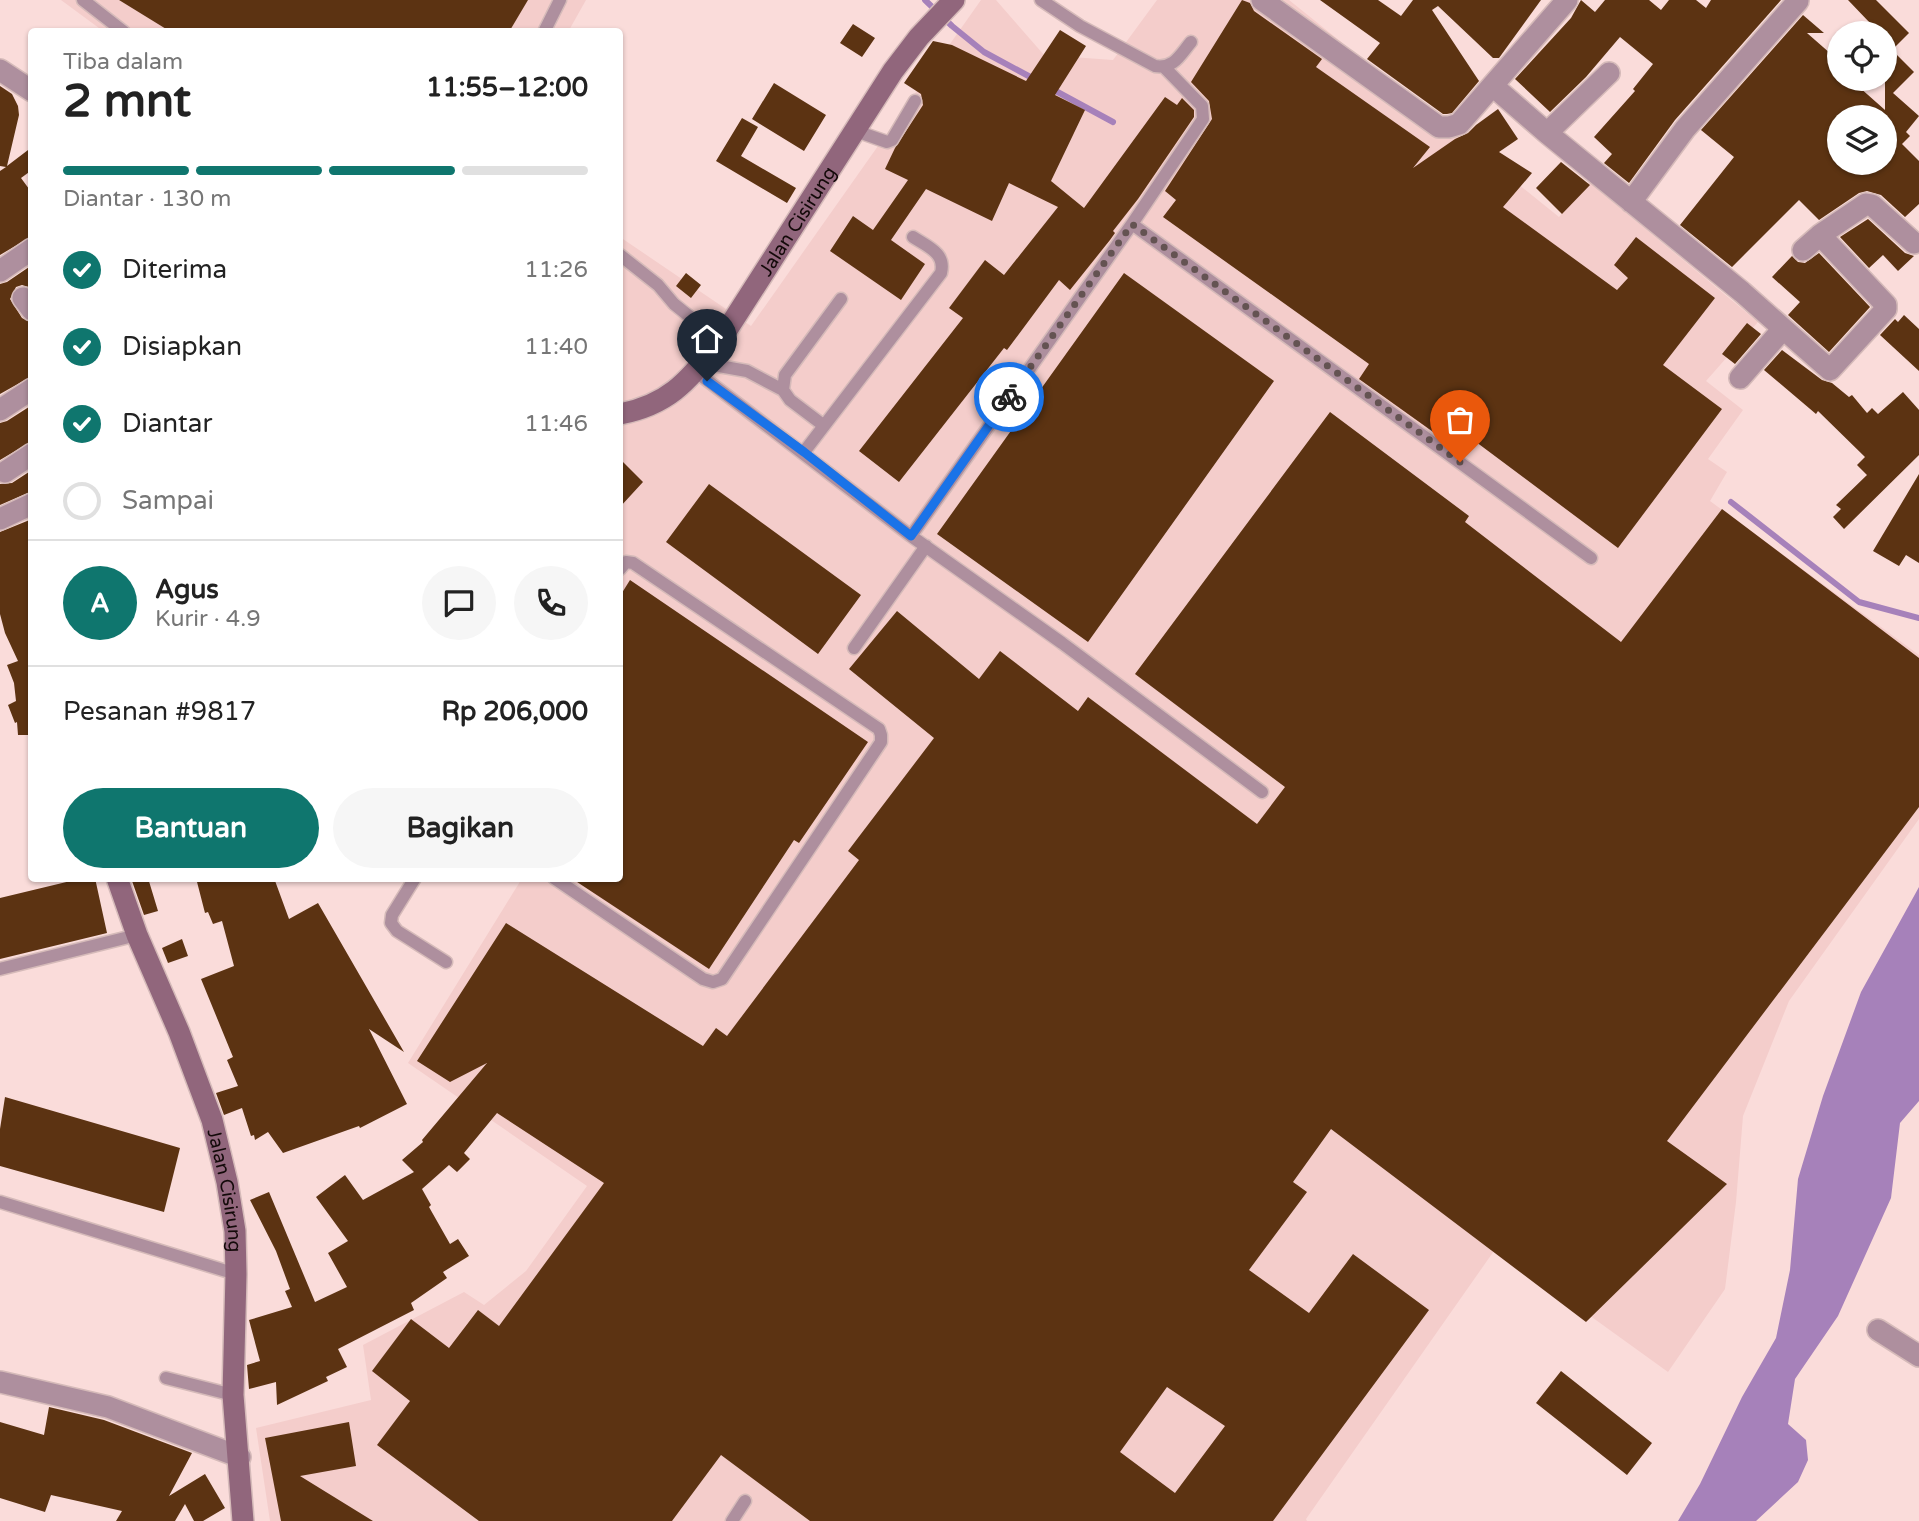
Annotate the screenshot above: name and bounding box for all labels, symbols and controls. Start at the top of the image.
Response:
map controls [1827,21,1897,175]
button: locate [1827,21,1897,91]
text: Tiba dalam [63,48,183,76]
text: 11:55–12:00 [426,72,588,103]
text: 2 mnt [63,74,191,129]
button: layers [1827,105,1897,175]
street label: Jalan Cisirung [755,162,841,280]
text: Diantar · 130 m [63,185,231,213]
icon: check [63,251,101,289]
text: Diterima [122,254,227,285]
text: 11:26 [524,256,588,284]
pin [677,309,737,381]
icon: home [688,320,726,358]
icon: check [63,328,101,366]
text: Disiapkan [122,331,242,362]
text: 11:40 [524,333,588,361]
courier [974,362,1044,432]
icon: bike [990,378,1028,416]
pin [1430,390,1490,462]
icon: bag [1441,401,1479,439]
icon: check [63,405,101,443]
text: Diantar [122,408,212,439]
text: 11:46 [524,410,588,438]
text: Sampai [122,485,214,516]
button: chat [422,566,496,640]
button: phone [514,566,588,640]
text: Agus [155,574,219,605]
text: A [90,588,110,619]
text: Kurir · 4.9 [155,605,261,633]
text: Pesanan #9817 [63,696,256,727]
text: Rp 206,000 [442,696,588,727]
button: Bantuan [63,788,319,868]
button: Bagikan [333,788,588,868]
street label: Jalan Cisirung [202,1126,245,1253]

